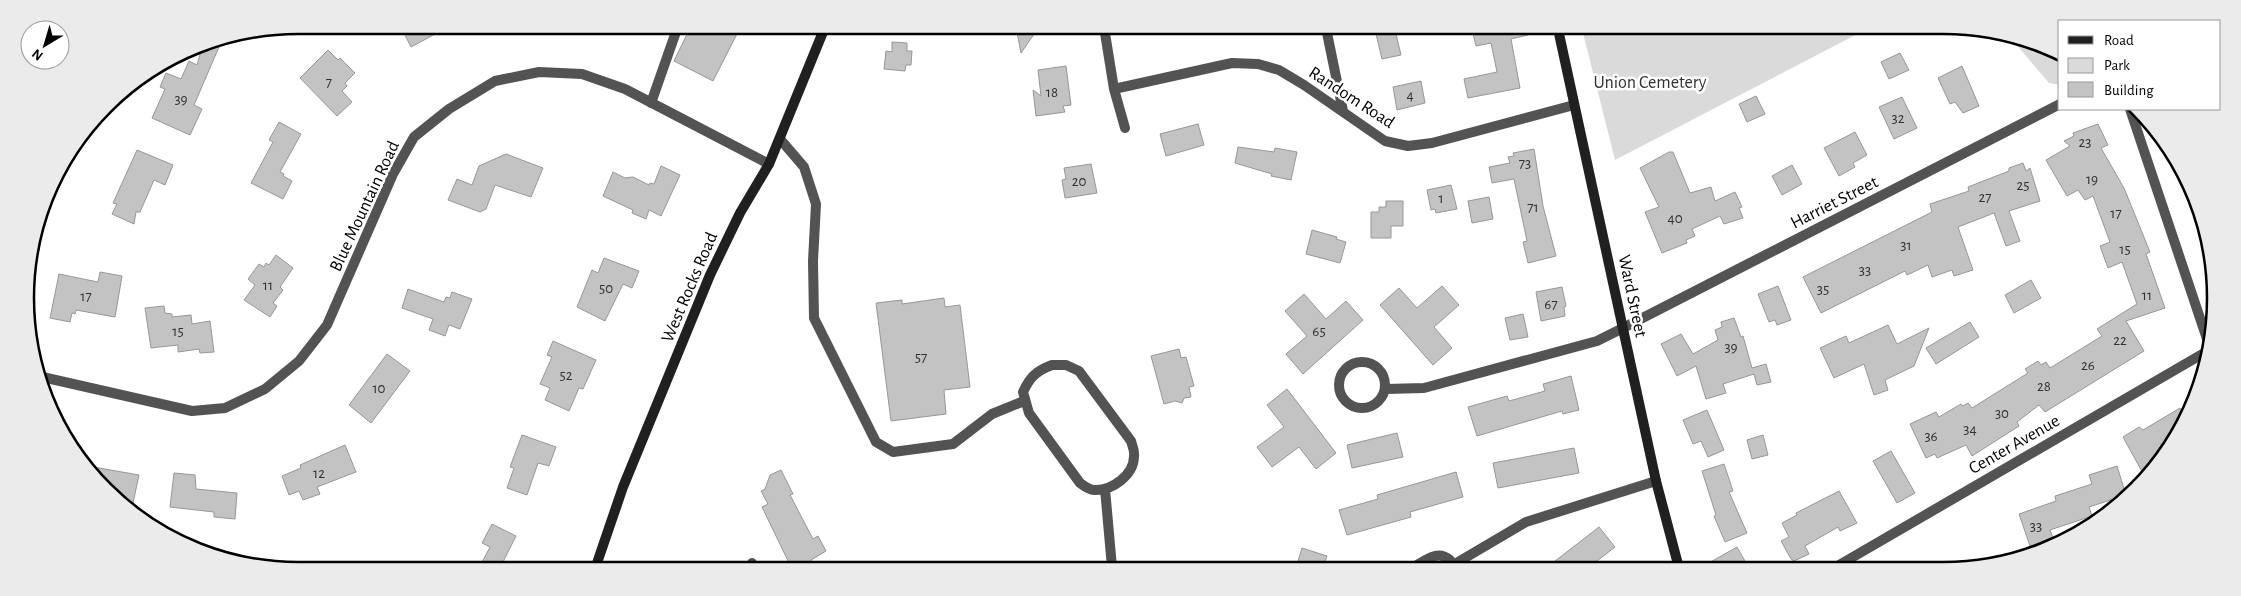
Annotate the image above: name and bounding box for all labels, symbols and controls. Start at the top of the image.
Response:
north arrow [20,20,70,70]
legend [2058,20,2221,110]
text: Road [2104,33,2134,48]
text: N [29,46,46,63]
text: Park [2104,58,2130,73]
street label: Random Road [1305,64,1398,132]
park label: Union Cemetery [1594,74,1707,92]
house number: 7 [326,75,332,90]
text: Building [2104,83,2154,98]
house number: 18 [1046,85,1058,100]
house number: 4 [1406,88,1414,103]
house number: 39 [174,92,188,107]
house number: 32 [1891,111,1905,126]
house number: 23 [2078,135,2092,150]
street label: Blue Mountain Road [327,138,403,275]
house number: 73 [1519,156,1531,171]
house number: 19 [2086,172,2098,187]
street label: Harriet Street [1788,173,1881,233]
house number: 20 [1072,174,1086,189]
house number: 25 [2016,178,2030,193]
house number: 27 [1978,190,1992,205]
house number: 1 [1438,191,1444,206]
house number: 71 [1527,200,1539,215]
house number: 17 [2110,206,2122,221]
house number: 40 [1667,211,1683,226]
street label: West Rocks Road [659,230,721,345]
house number: 31 [1900,238,1912,253]
house number: 15 [2119,242,2131,257]
street label: Ward Street [1615,253,1650,339]
house number: 33 [1859,263,1871,278]
house number: 11 [263,278,273,293]
house number: 50 [599,281,613,296]
house number: 35 [1817,282,1829,297]
house number: 11 [2142,288,2152,303]
house number: 17 [80,289,92,304]
house number: 67 [1544,297,1558,312]
house number: 15 [172,324,184,339]
house number: 65 [1312,324,1326,339]
house number: 22 [2113,333,2127,348]
house number: 39 [1724,340,1738,355]
house number: 57 [915,350,927,365]
house number: 26 [2081,358,2095,373]
house number: 52 [559,368,573,383]
house number: 28 [2037,379,2051,394]
house number: 10 [372,381,386,396]
house number: 30 [1995,406,2009,421]
street label: Center Avenue [1966,412,2063,478]
house number: 34 [1963,422,1977,437]
house number: 36 [1924,429,1938,444]
house number: 12 [313,466,325,481]
house number: 33 [2030,519,2042,534]

